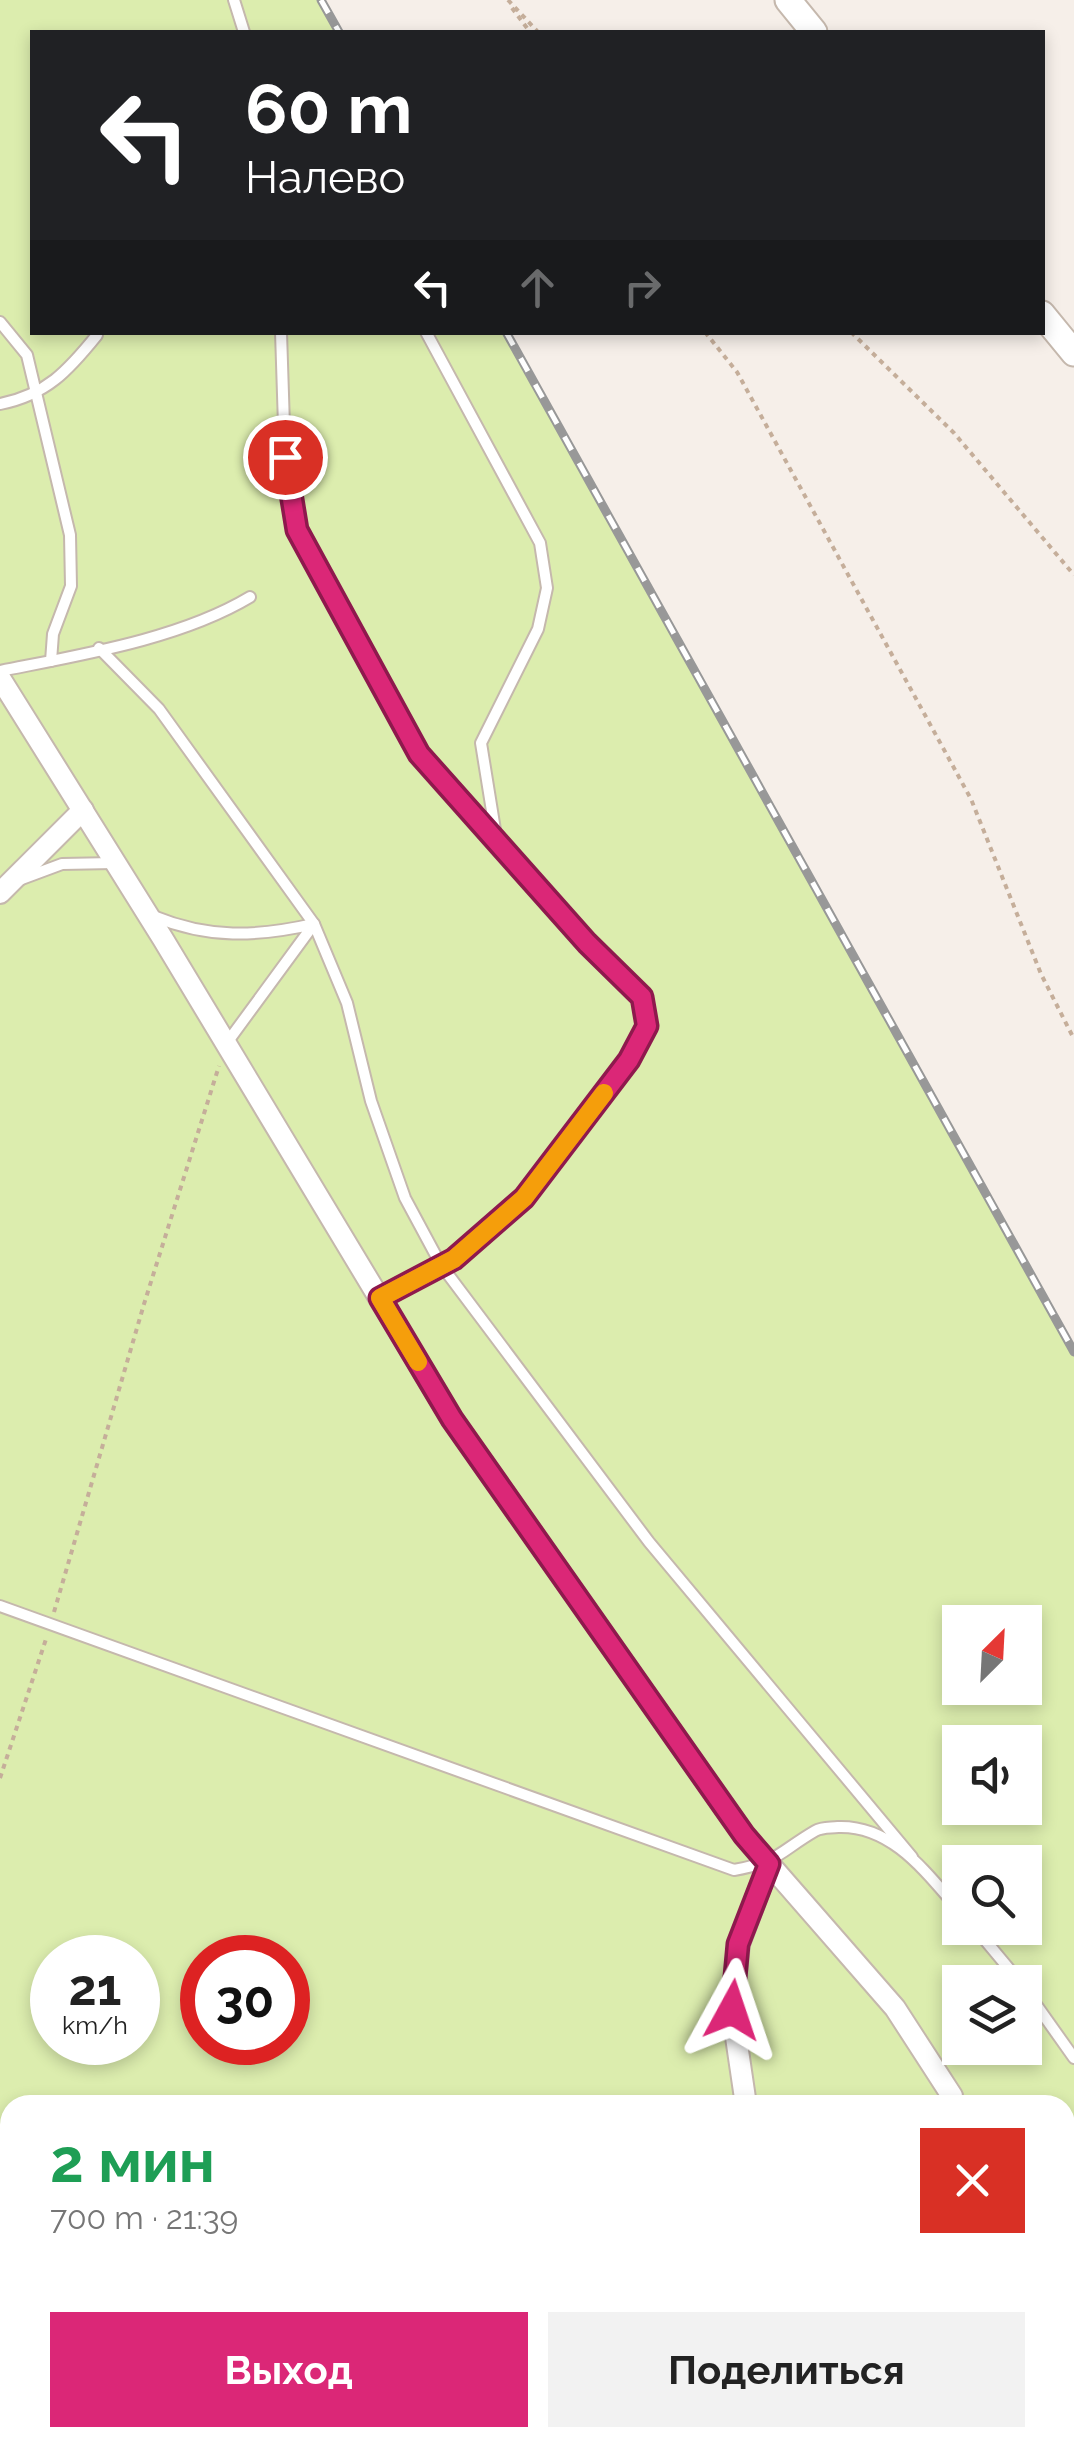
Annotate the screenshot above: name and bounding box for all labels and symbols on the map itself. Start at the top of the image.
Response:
pin [243,415,328,500]
north arrow [942,1605,1042,1705]
speed limit sign: 30 [180,1935,310,2065]
position arrow [680,1958,784,2062]

